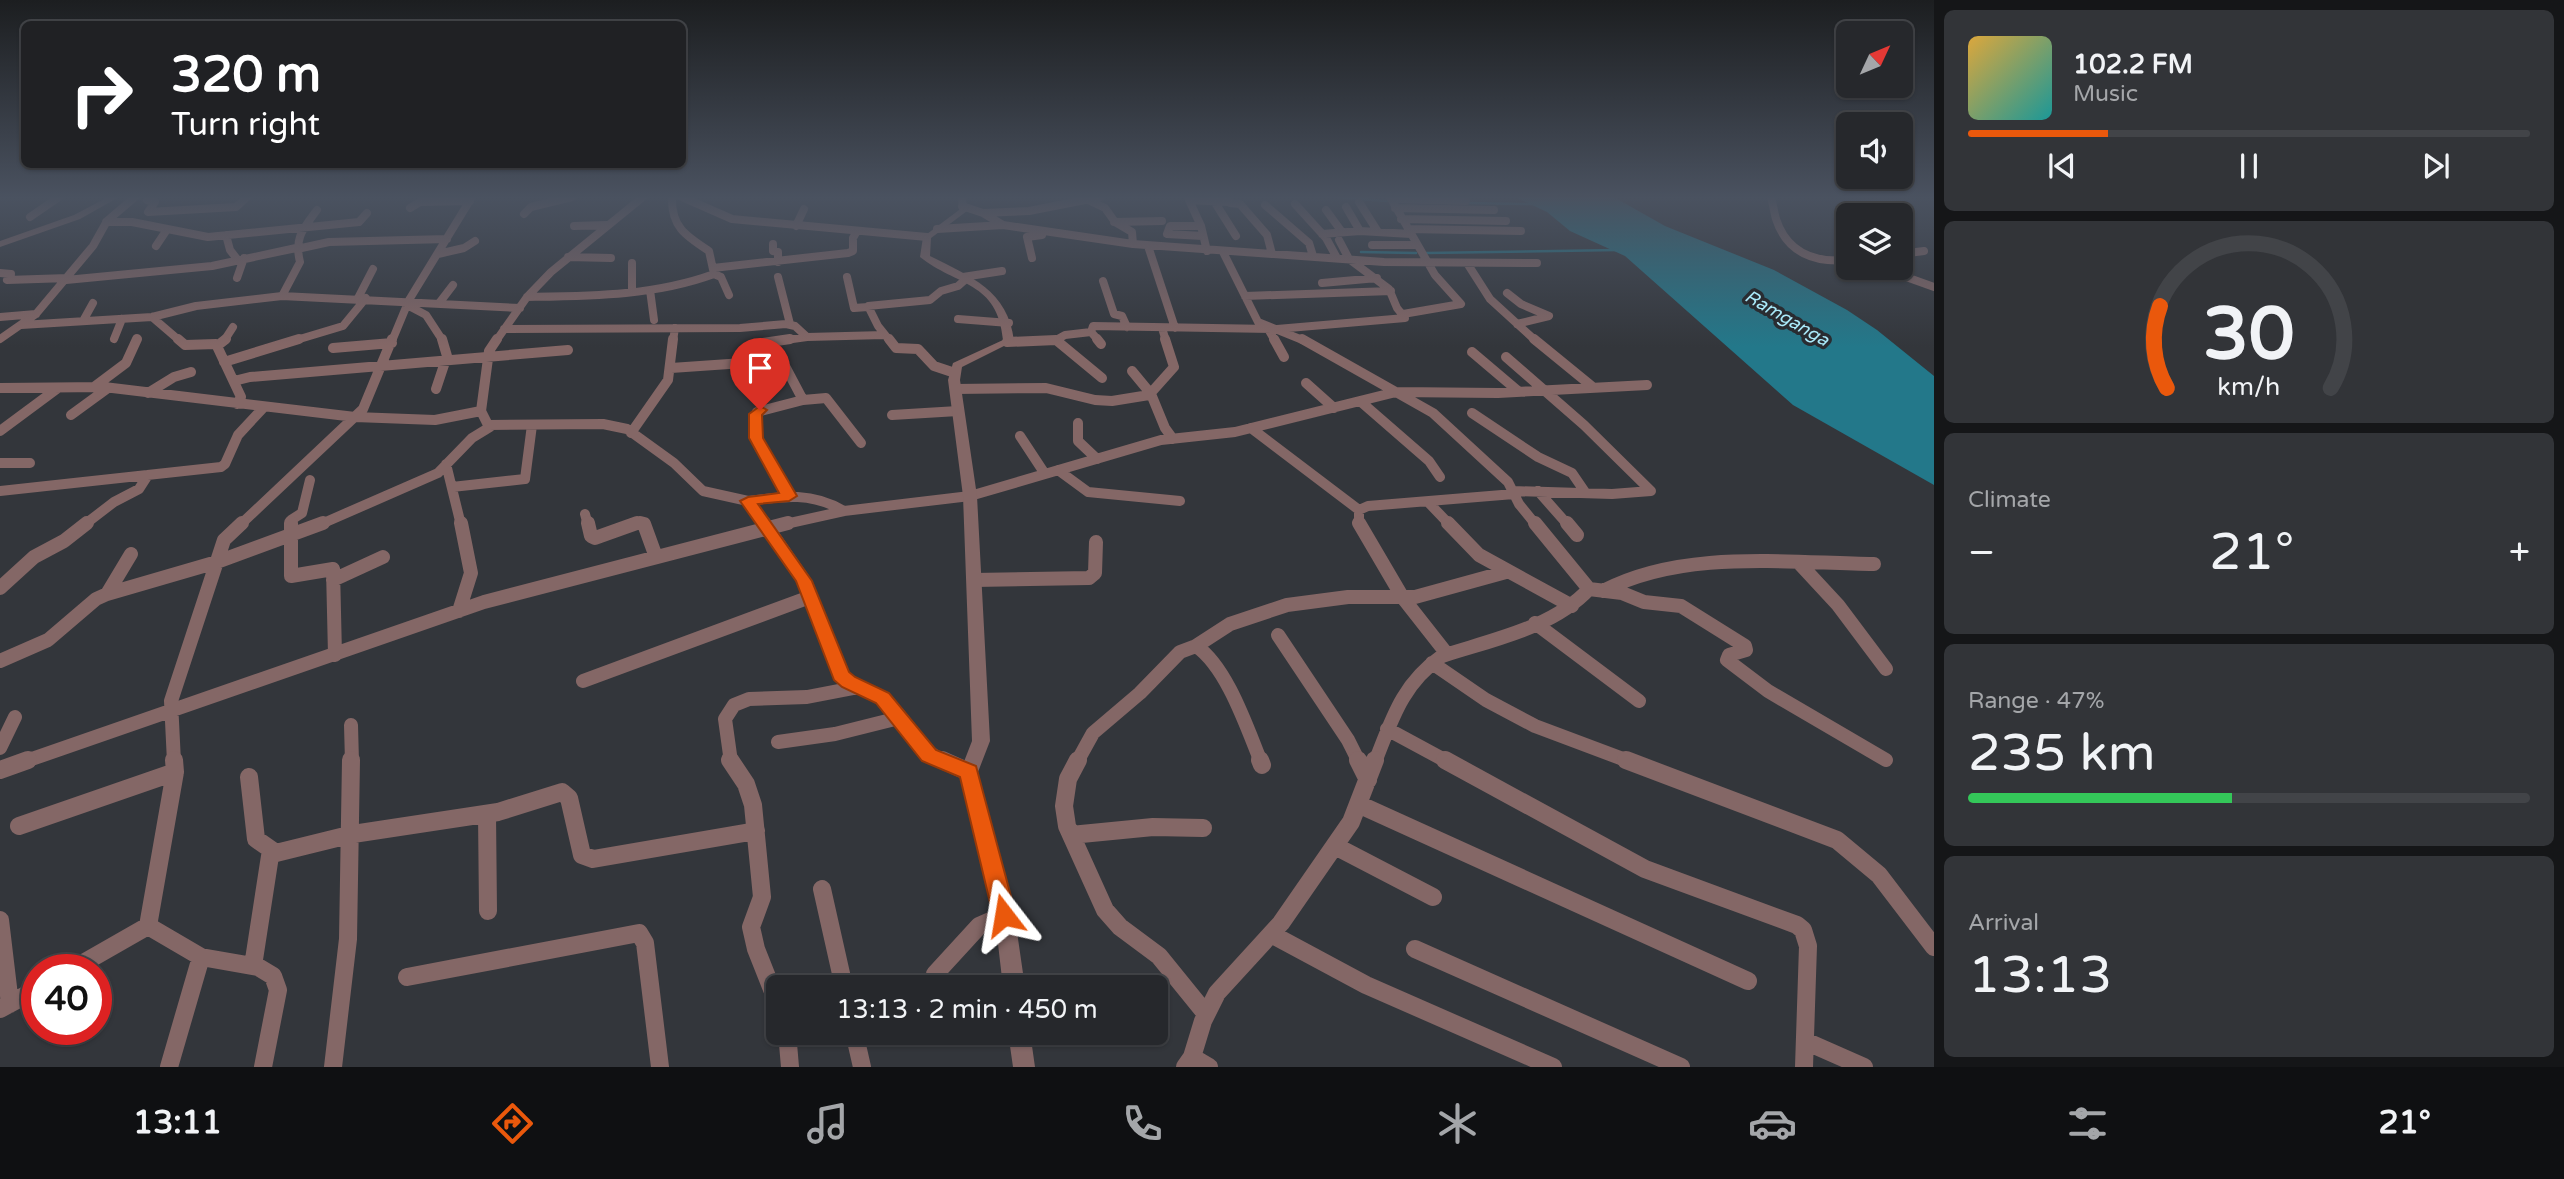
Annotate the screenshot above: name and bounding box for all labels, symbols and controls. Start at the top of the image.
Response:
north arrow [1836,21,1913,98]
map controls [1836,21,1913,280]
text: 320 m [171,46,321,105]
icon: right [56,49,147,140]
text: 102.2 FM [2073,49,2193,80]
text: Music [2073,80,2138,108]
text: Turn right [171,106,320,144]
button: sound [1836,112,1913,189]
icon: previous [2043,147,2081,185]
icon: pause [2230,147,2268,185]
icon: next [2417,147,2455,185]
button: layers [1836,203,1913,280]
water label: Ramganga [1741,285,1834,351]
text: 30 [2203,292,2295,380]
pin [730,338,790,410]
icon: arrive [741,349,779,387]
text: km/h [2218,372,2280,402]
text: Climate [1968,486,2051,514]
text: 21° [2209,521,2294,584]
text: − [1968,530,1995,576]
text: + [2509,530,2530,576]
text: Range · 47% [1968,687,2104,715]
text: 235 km [1968,722,2156,785]
position arrow [967,878,1041,952]
text: Arrival [1968,909,2039,937]
text: 13:13 [1968,944,2112,1007]
speed limit sign: 40 [21,954,112,1045]
text: 13:13 · 2 min · 450 m [836,994,1098,1025]
icon: directions [488,1099,537,1148]
icon: music [803,1099,852,1148]
icon: phone [1118,1099,1167,1148]
icon: climate [1433,1099,1482,1148]
icon: car [1748,1099,1797,1148]
icon: filters [2063,1099,2112,1148]
text: 13:11 [133,1104,222,1142]
text: 21° [2379,1104,2431,1142]

